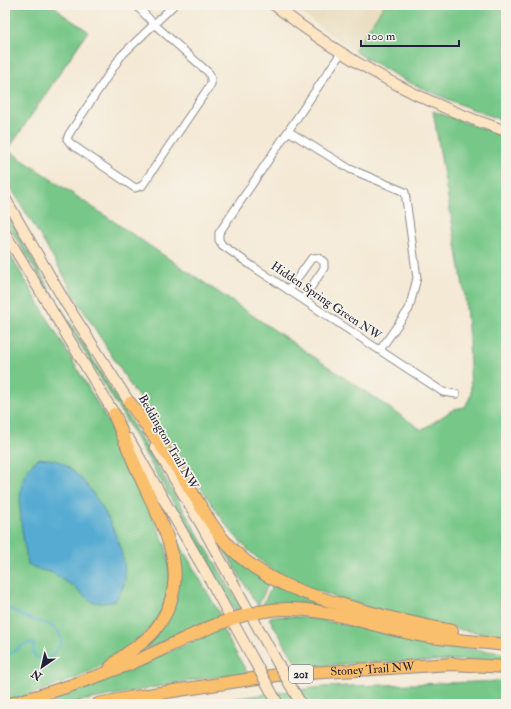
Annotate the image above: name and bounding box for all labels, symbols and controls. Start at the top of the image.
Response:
scale bar [361,22,459,48]
text: 100 m [367,29,396,44]
street label: Hidden Spring Green NW [268,259,385,344]
street label: Beddington Trail NW [135,392,202,493]
north arrow [22,647,62,687]
street label: Stoney Trail NW [330,659,416,679]
road number: 201 [289,665,313,683]
text: N [28,666,45,684]

